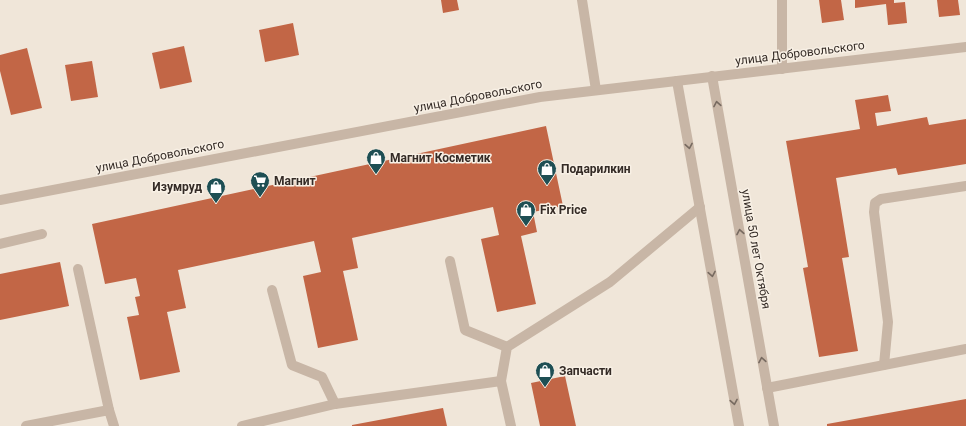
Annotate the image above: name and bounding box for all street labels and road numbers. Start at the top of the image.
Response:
street label: улица Добровольского [735,38,866,68]
street label: улица Добровольского [413,77,543,115]
street label: улица Добровольского [95,137,225,175]
street label: улица 50 лет Октября [739,188,773,310]

